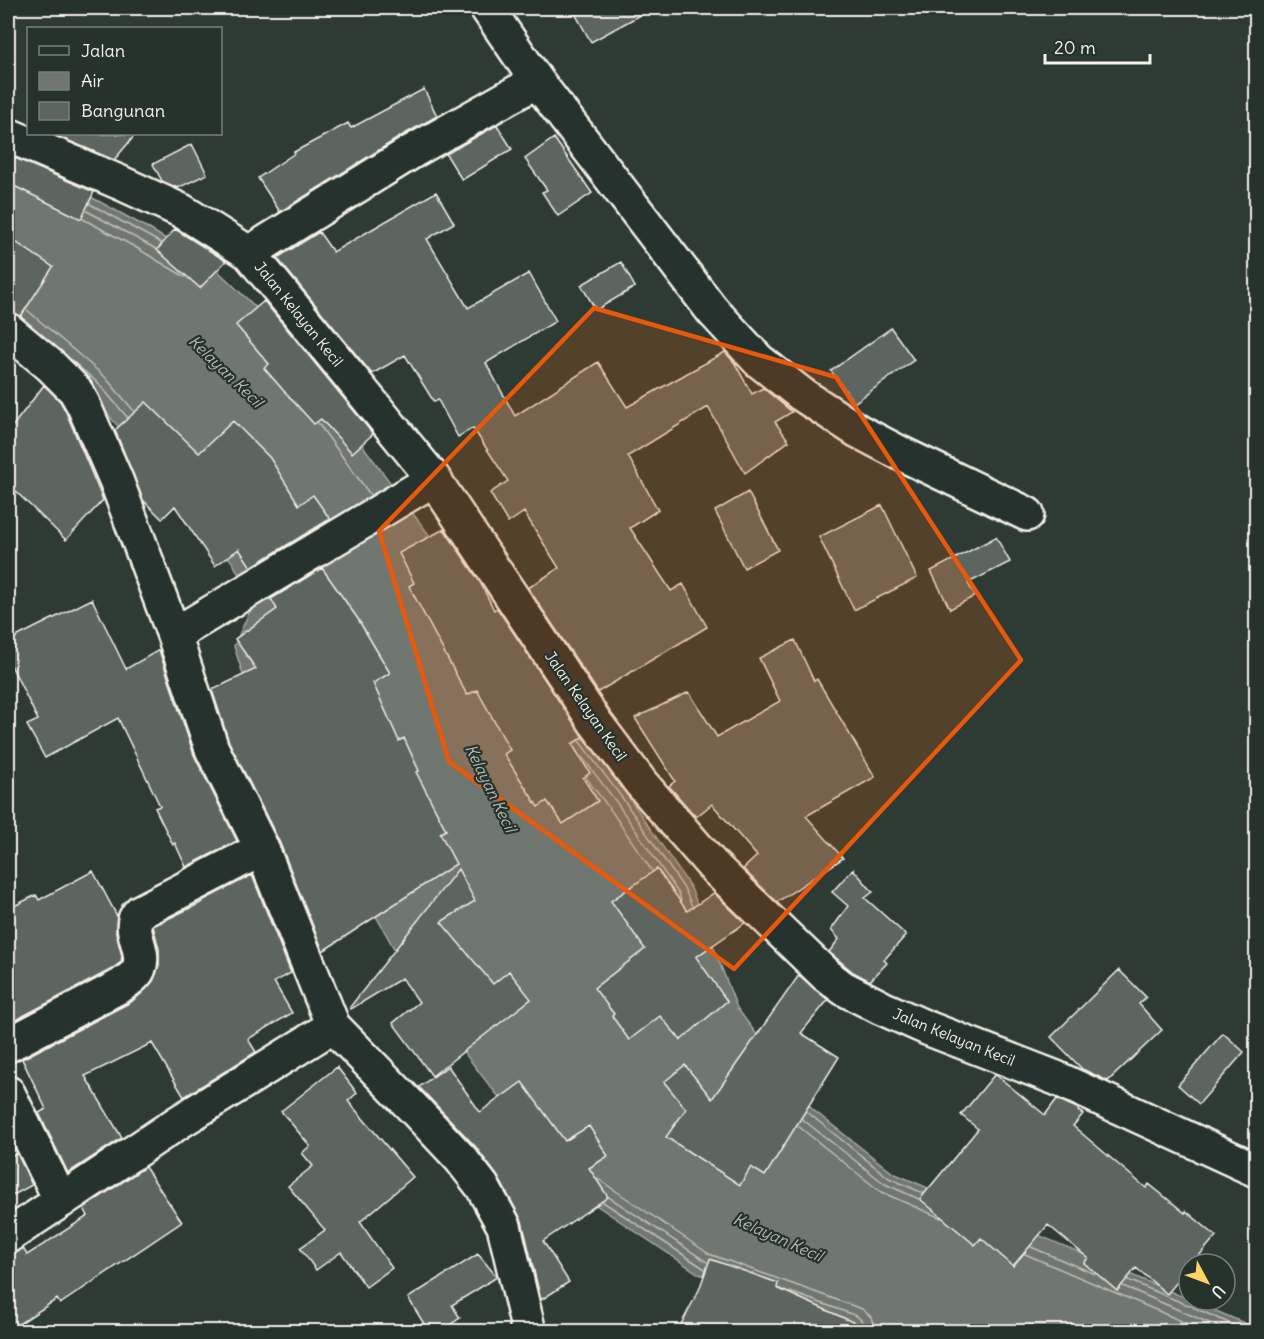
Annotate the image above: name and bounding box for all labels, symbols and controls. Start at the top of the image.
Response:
legend [27,27,222,135]
scale bar [1045,27,1150,65]
text: 20 m [1054,36,1096,59]
text: Jalan [81,39,125,62]
text: Air [81,69,105,92]
text: Bangunan [81,99,165,122]
street label: Jalan Kelayan Kecil [251,258,347,370]
water label: Kelayan Kecil [185,331,269,413]
street label: Jalan Kelayan Kecil [541,647,631,765]
water label: Kelayan Kecil [461,741,522,837]
street label: Jalan Kelayan Kecil [890,1004,1018,1070]
water label: Kelayan Kecil [730,1208,828,1267]
north arrow [1177,1252,1237,1312]
text: U [1207,1281,1229,1303]

